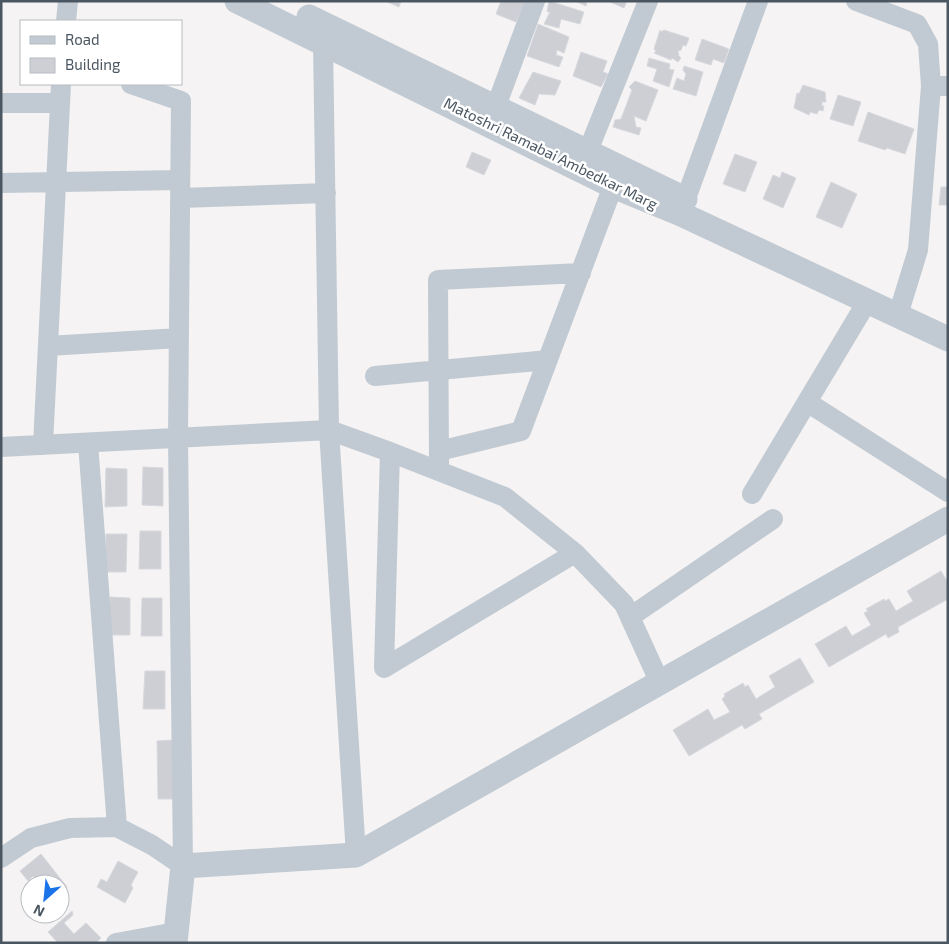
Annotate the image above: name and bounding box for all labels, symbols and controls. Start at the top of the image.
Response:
legend [20,20,182,85]
text: Road [65,30,100,48]
text: Building [65,55,121,73]
street label: Matoshri Ramabai Ambedkar Marg [441,93,661,213]
north arrow [20,874,70,924]
text: N [31,901,47,921]

